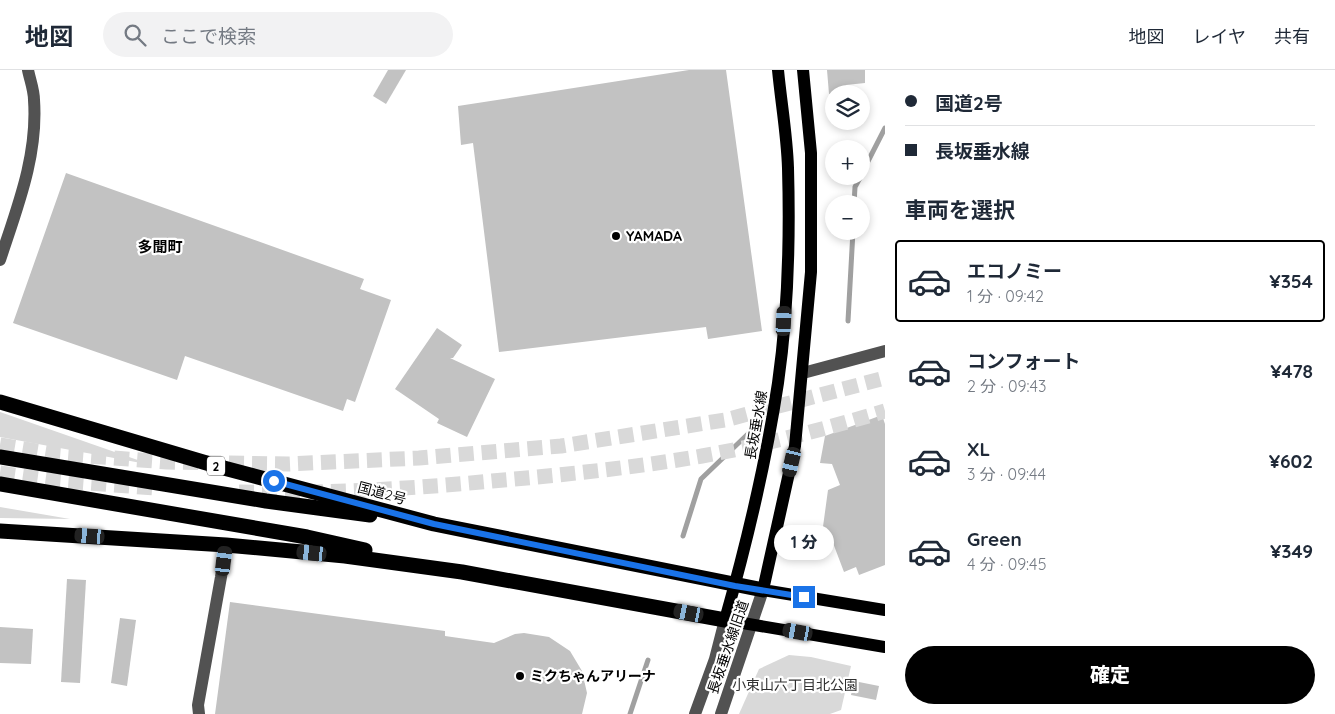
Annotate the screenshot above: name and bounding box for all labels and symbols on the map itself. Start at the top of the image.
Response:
place label: YAMADA [626,227,682,245]
marker: YAMADA [610,230,622,242]
district label: 多聞町 [137,237,183,256]
car [775,306,792,336]
street label: 長坂垂水線 [741,389,771,461]
car [781,446,802,478]
road number: 2 [207,456,225,476]
route start [263,470,285,492]
street label: 国道2号 [356,478,408,508]
callout: 1 分 [774,524,834,560]
car [74,527,105,545]
car [296,544,327,562]
car [214,545,233,577]
route end [793,586,815,608]
street label: 長坂垂水線旧道 [704,598,752,696]
car [672,603,705,623]
car [781,622,814,642]
place label: ミクちゃんアリーナ [530,667,656,685]
marker: ミクちゃんアリーナ [514,670,526,682]
park label: 小束山六丁目北公園 [732,676,858,694]

